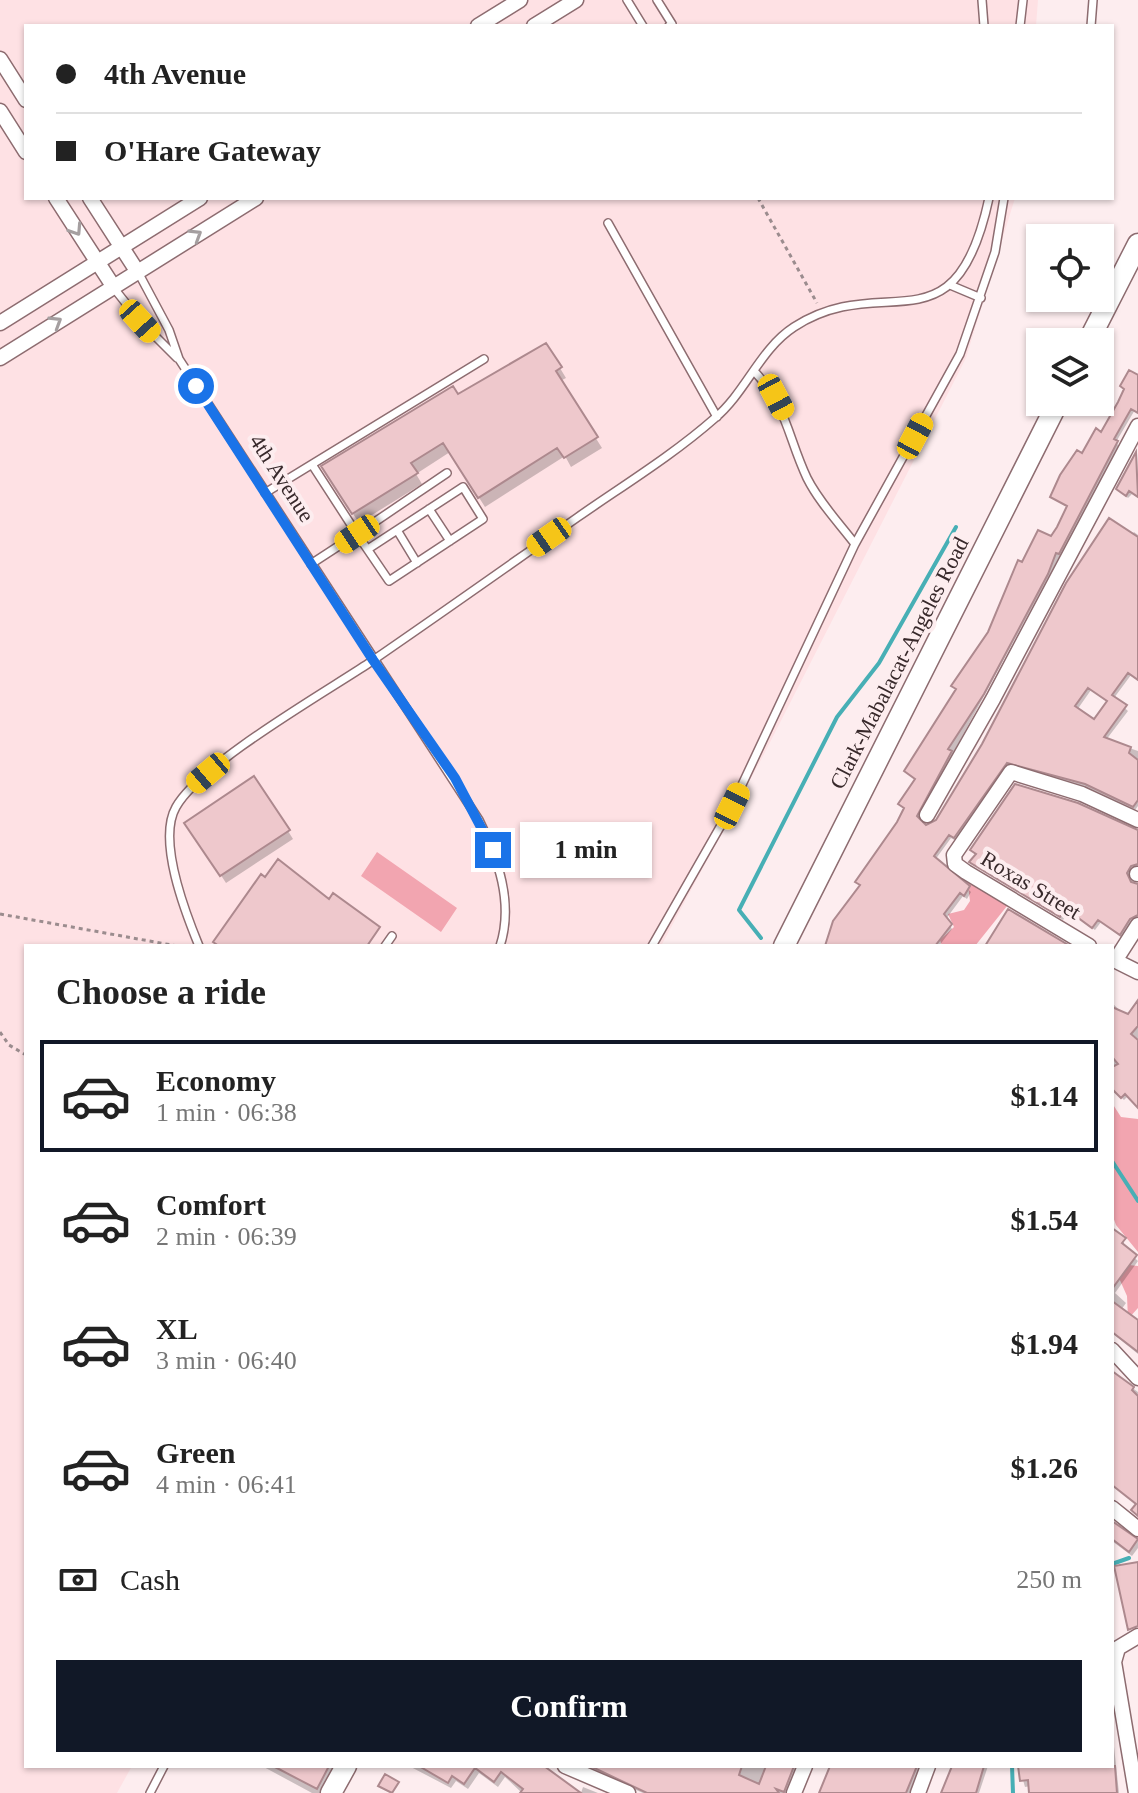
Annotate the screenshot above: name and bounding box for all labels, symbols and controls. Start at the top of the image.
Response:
text: 4th Avenue [104,57,246,90]
text: O'Hare Gateway [104,134,321,167]
one-way arrow [67,221,82,235]
map controls [1026,224,1114,416]
button: locate [1026,224,1114,312]
one-way arrow [188,229,202,244]
car [115,295,165,347]
one-way arrow [47,316,62,332]
button: layers [1026,328,1114,416]
route start [178,368,214,404]
car [754,370,798,424]
car [893,409,937,463]
street label: 4th Avenue [245,430,319,526]
car [330,511,384,557]
car [522,513,576,561]
street label: Clark-Mabalacat-Angeles Road [824,533,974,793]
car [182,748,234,798]
car [711,779,753,833]
callout: 1 min [521,822,653,878]
route end [475,832,511,868]
text: 1 min [555,835,617,864]
street label: Roxas Street [977,845,1085,925]
text: Choose a ride [56,972,266,1012]
icon: car [60,1060,132,1132]
text: Economy [156,1064,276,1097]
text: $1.14 [1011,1079,1078,1112]
text: 1 min · 06:38 [156,1098,297,1127]
icon: car [60,1184,132,1256]
text: Comfort [156,1188,266,1221]
text: $1.54 [1011,1203,1078,1236]
text: 2 min · 06:39 [156,1222,297,1251]
icon: car [60,1308,132,1380]
text: XL [156,1312,198,1345]
text: $1.94 [1011,1327,1078,1360]
text: 3 min · 06:40 [156,1346,297,1375]
icon: car [60,1432,132,1504]
text: Green [156,1436,235,1469]
text: $1.26 [1011,1451,1078,1484]
text: 4 min · 06:41 [156,1470,297,1499]
icon: cash [56,1558,100,1602]
text: Cash [120,1563,180,1596]
text: 250 m [1016,1565,1082,1594]
button: Confirm [56,1660,1082,1752]

